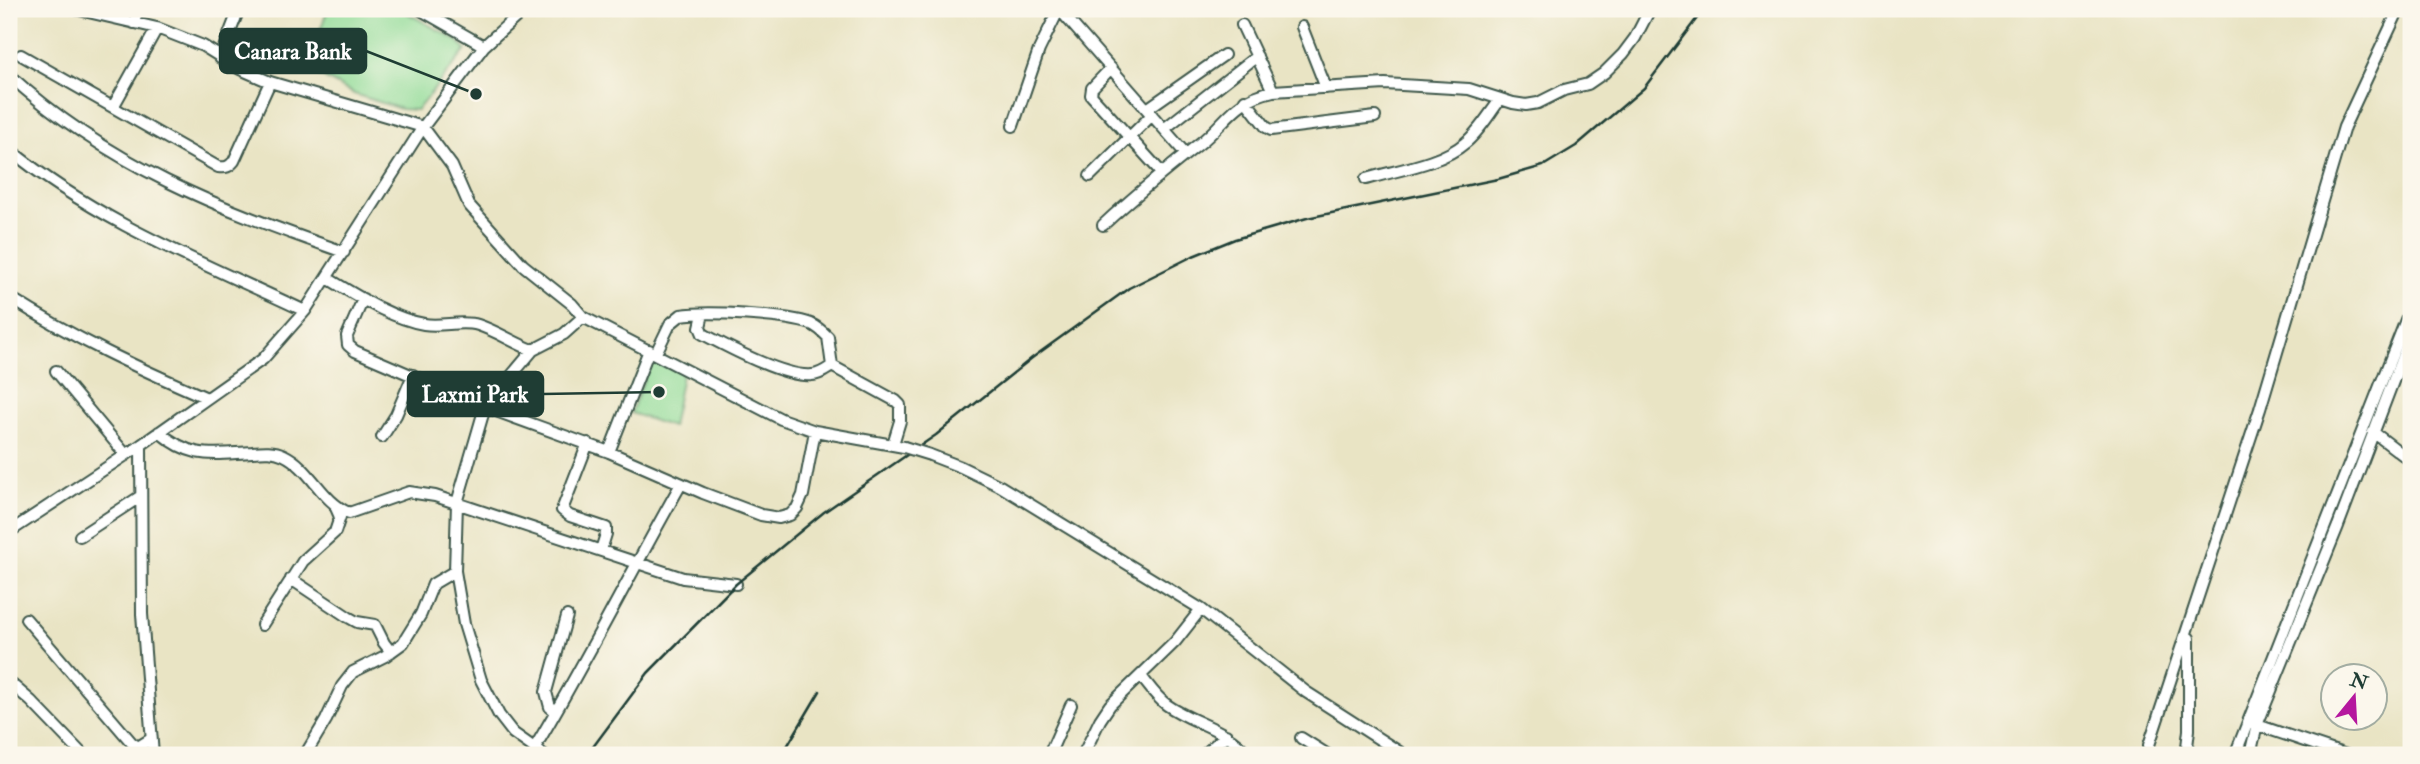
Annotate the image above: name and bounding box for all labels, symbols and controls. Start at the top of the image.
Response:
callout: Canara Bank [220,29,366,73]
text: Canara Bank [234,37,353,66]
callout: Laxmi Park [408,372,543,416]
text: Laxmi Park [421,380,529,409]
north arrow [2318,662,2388,732]
text: N [2346,667,2372,696]

